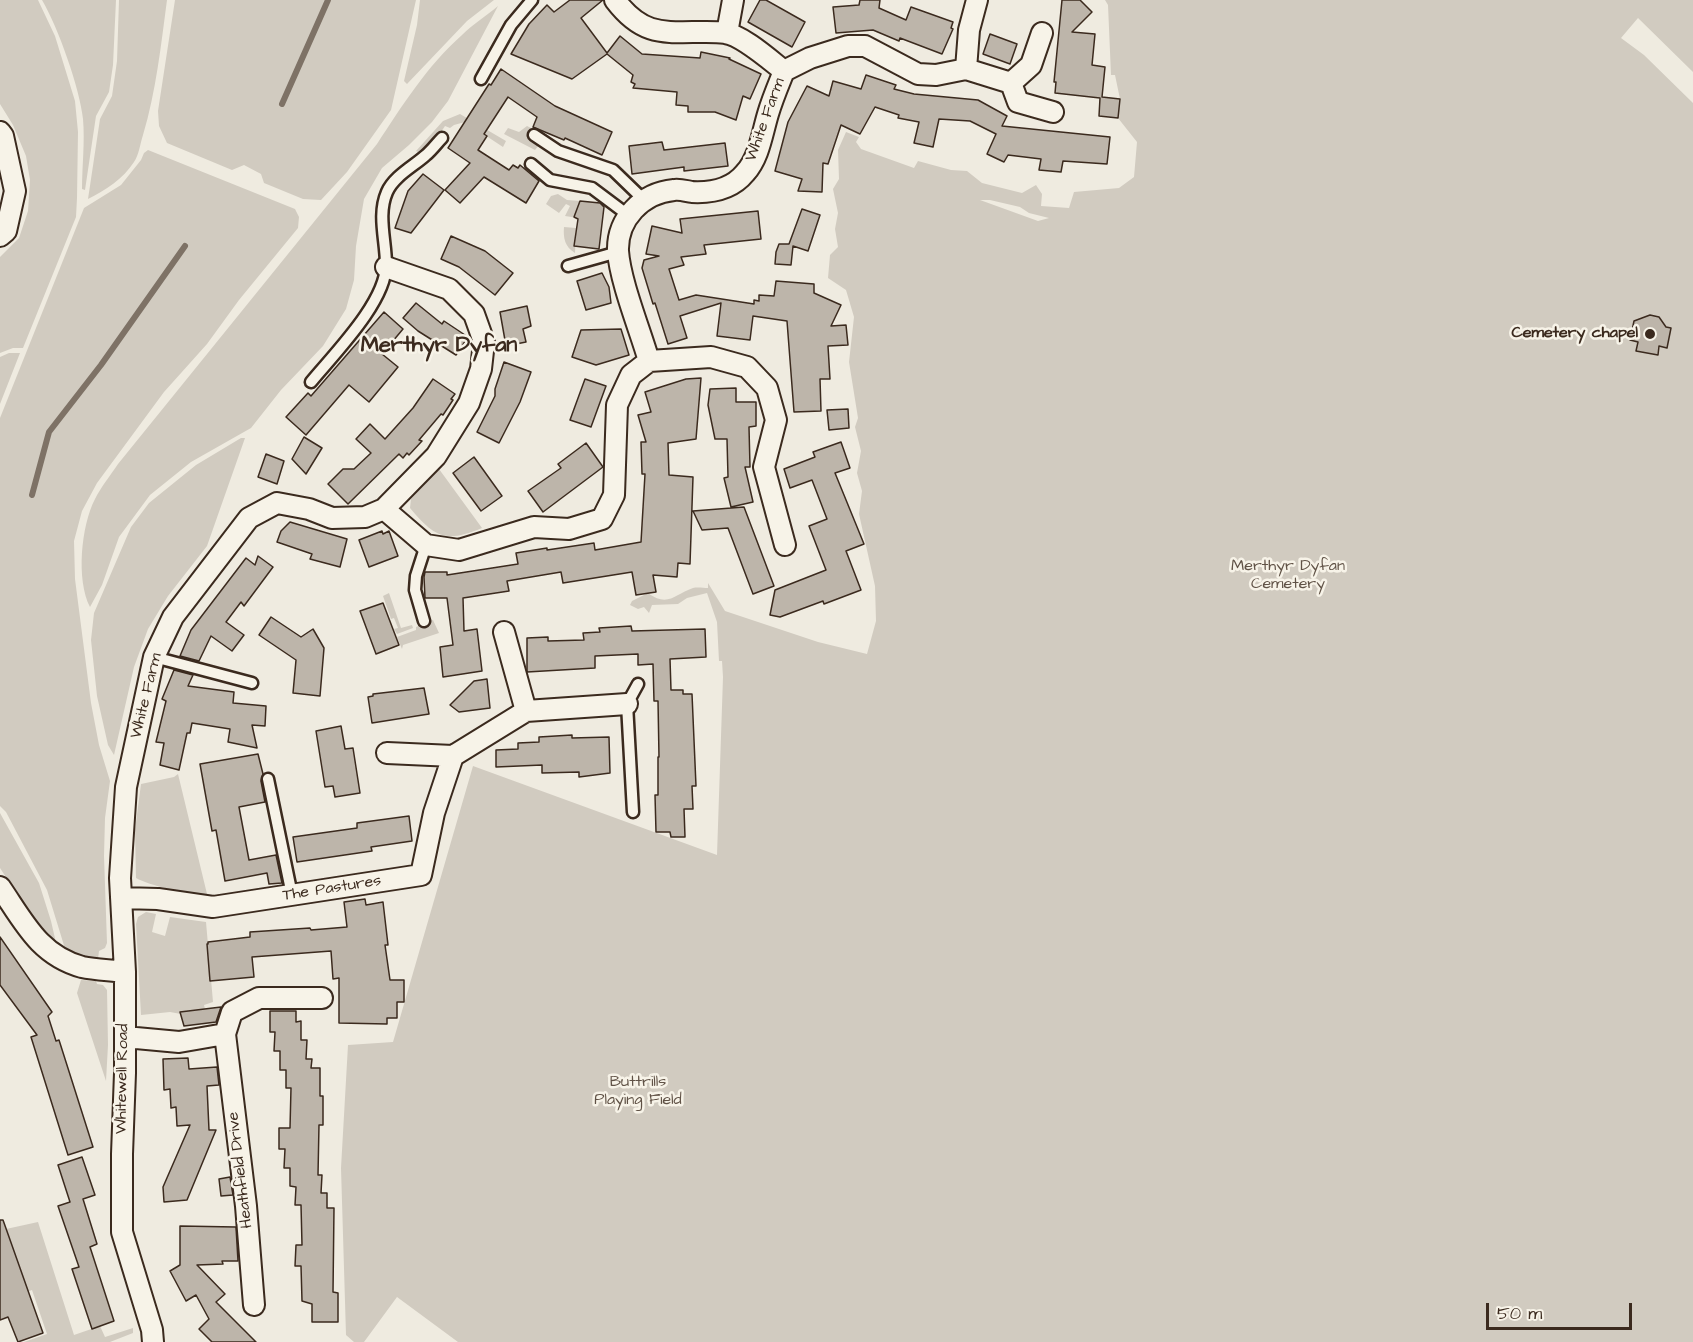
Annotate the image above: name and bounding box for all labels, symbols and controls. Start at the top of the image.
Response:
street label: White Farm [742,76,790,164]
place label: Cemetery chapel [1512,324,1638,344]
marker: Cemetery chapel [1643,327,1657,341]
district label: Merthyr Dyfan [361,333,517,359]
park label: Merthyr Dyfan Cemetery [1231,557,1345,595]
street label: White Farm [127,651,167,741]
street label: The Pastures [281,872,383,906]
street label: Whitewell Road [112,1024,134,1134]
park label: Buttrills Playing Field [594,1073,682,1111]
street label: Heathfield Drive [224,1111,258,1229]
scale bar [1489,1291,1634,1329]
text: 50 m [1497,1301,1542,1326]

